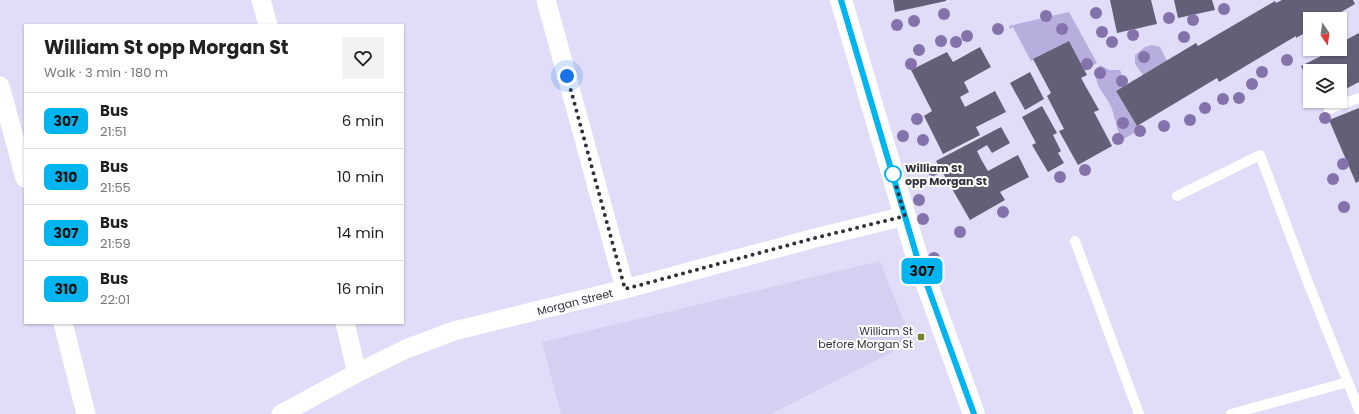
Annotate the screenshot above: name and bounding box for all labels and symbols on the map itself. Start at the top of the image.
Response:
north arrow [1303,12,1347,56]
your location [557,66,577,86]
place label: William St opp Morgan St [905,160,988,189]
marker: William St opp Morgan St [884,165,902,183]
line badge: 307 [899,258,945,284]
street label: Morgan Street [535,285,615,319]
place label: William St before Morgan St [818,323,913,352]
marker: William St before Morgan St [916,332,926,342]

